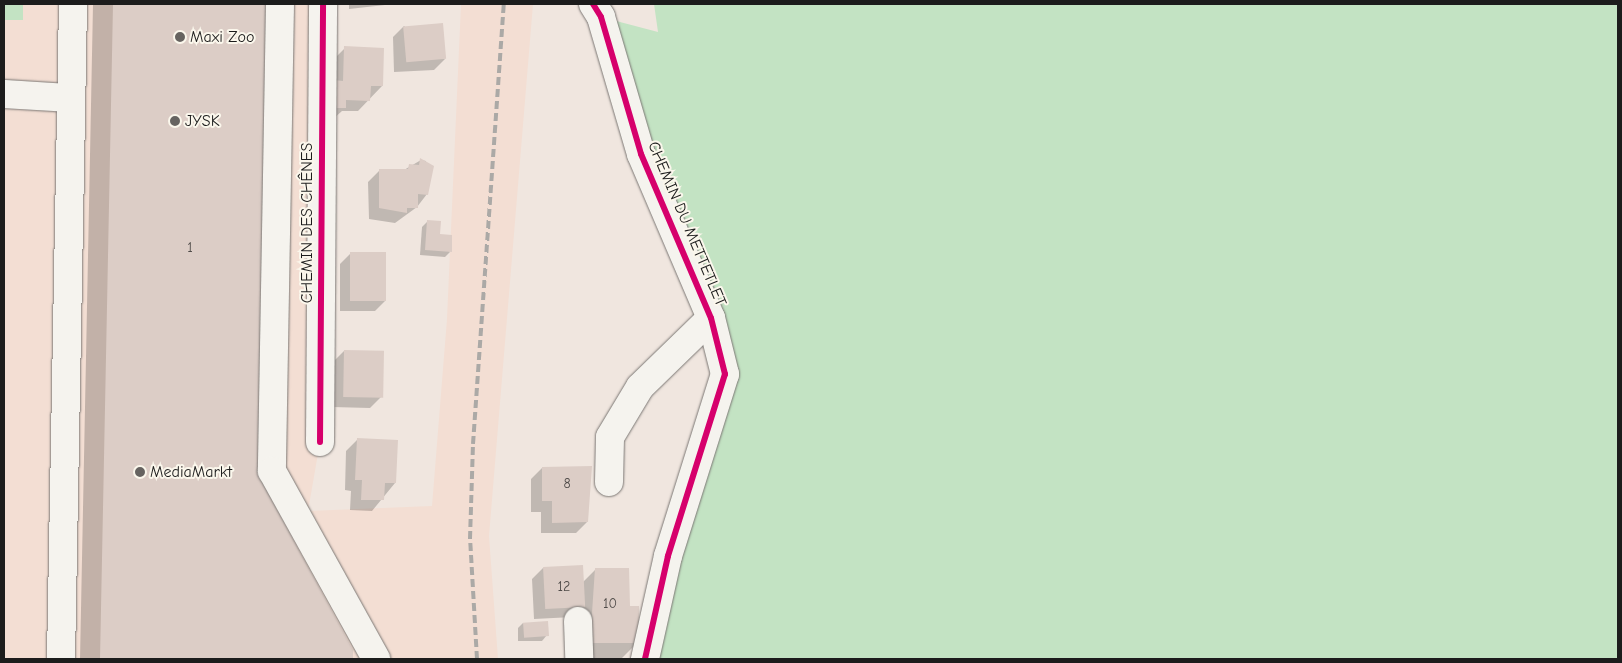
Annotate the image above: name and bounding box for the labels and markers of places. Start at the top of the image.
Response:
place label: Maxi Zoo [190,27,254,47]
marker: Maxi Zoo [174,31,186,43]
place label: JYSK [185,111,220,131]
marker: JYSK [169,115,181,127]
place label: MediaMarkt [150,462,232,482]
marker: MediaMarkt [134,466,146,478]

